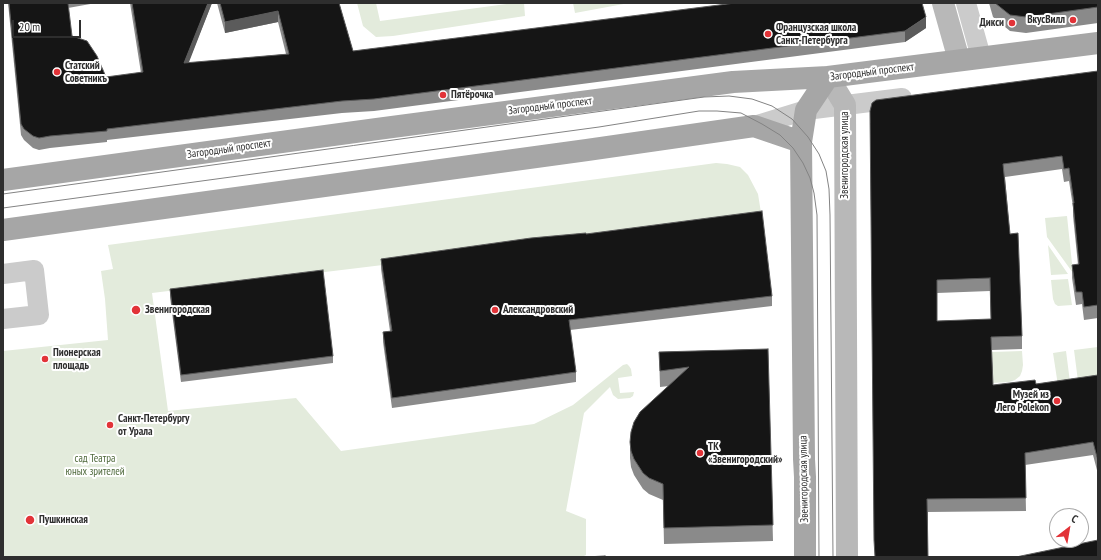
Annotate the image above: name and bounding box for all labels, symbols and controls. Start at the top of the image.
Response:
scale bar [14,12,83,38]
place label: ВкусВилл [1027,13,1065,27]
marker: ВкусВилл [1068,15,1078,25]
place label: Дикси [980,16,1004,30]
marker: Дикси [1007,18,1017,28]
text: 20 m [19,19,40,34]
place label: Французская школа Санкт-Петербурга [776,21,856,47]
marker: Французская школа Санкт-Петербурга [763,29,773,39]
place label: Статский Советникъ [65,59,107,85]
street label: Загородный проспект [829,60,915,84]
marker: Статский Советникъ [52,67,62,77]
place label: Пятёрочка [451,88,493,102]
marker: Пятёрочка [438,90,448,100]
street label: Загородный проспект [507,94,593,118]
street label: Звенигородская улица [838,111,852,199]
street label: Загородный проспект [186,137,272,161]
place label: Звенигородская [145,303,210,317]
place label: Александровский [503,303,573,317]
marker: Звенигородская [130,304,142,316]
marker: Александровский [490,305,500,315]
place label: Пионерская площадь [53,346,101,372]
marker: Пионерская площадь [40,354,50,364]
place label: Музей из Лего Polekon [997,388,1049,414]
marker: Музей из Лего Polekon [1052,396,1062,406]
place label: Санкт-Петербургу от Урала [118,412,189,438]
marker: Санкт-Петербургу от Урала [105,420,115,430]
street label: Звенигородская улица [797,435,811,523]
place label: ТК «Звенигородский» [708,440,782,466]
marker: ТК «Звенигородский» [695,448,705,458]
park label: сад Театра юных зрителей [65,452,125,478]
north arrow [1049,508,1089,548]
text: С [1069,511,1080,526]
place label: Пушкинская [39,513,88,527]
marker: Пушкинская [24,514,36,526]

